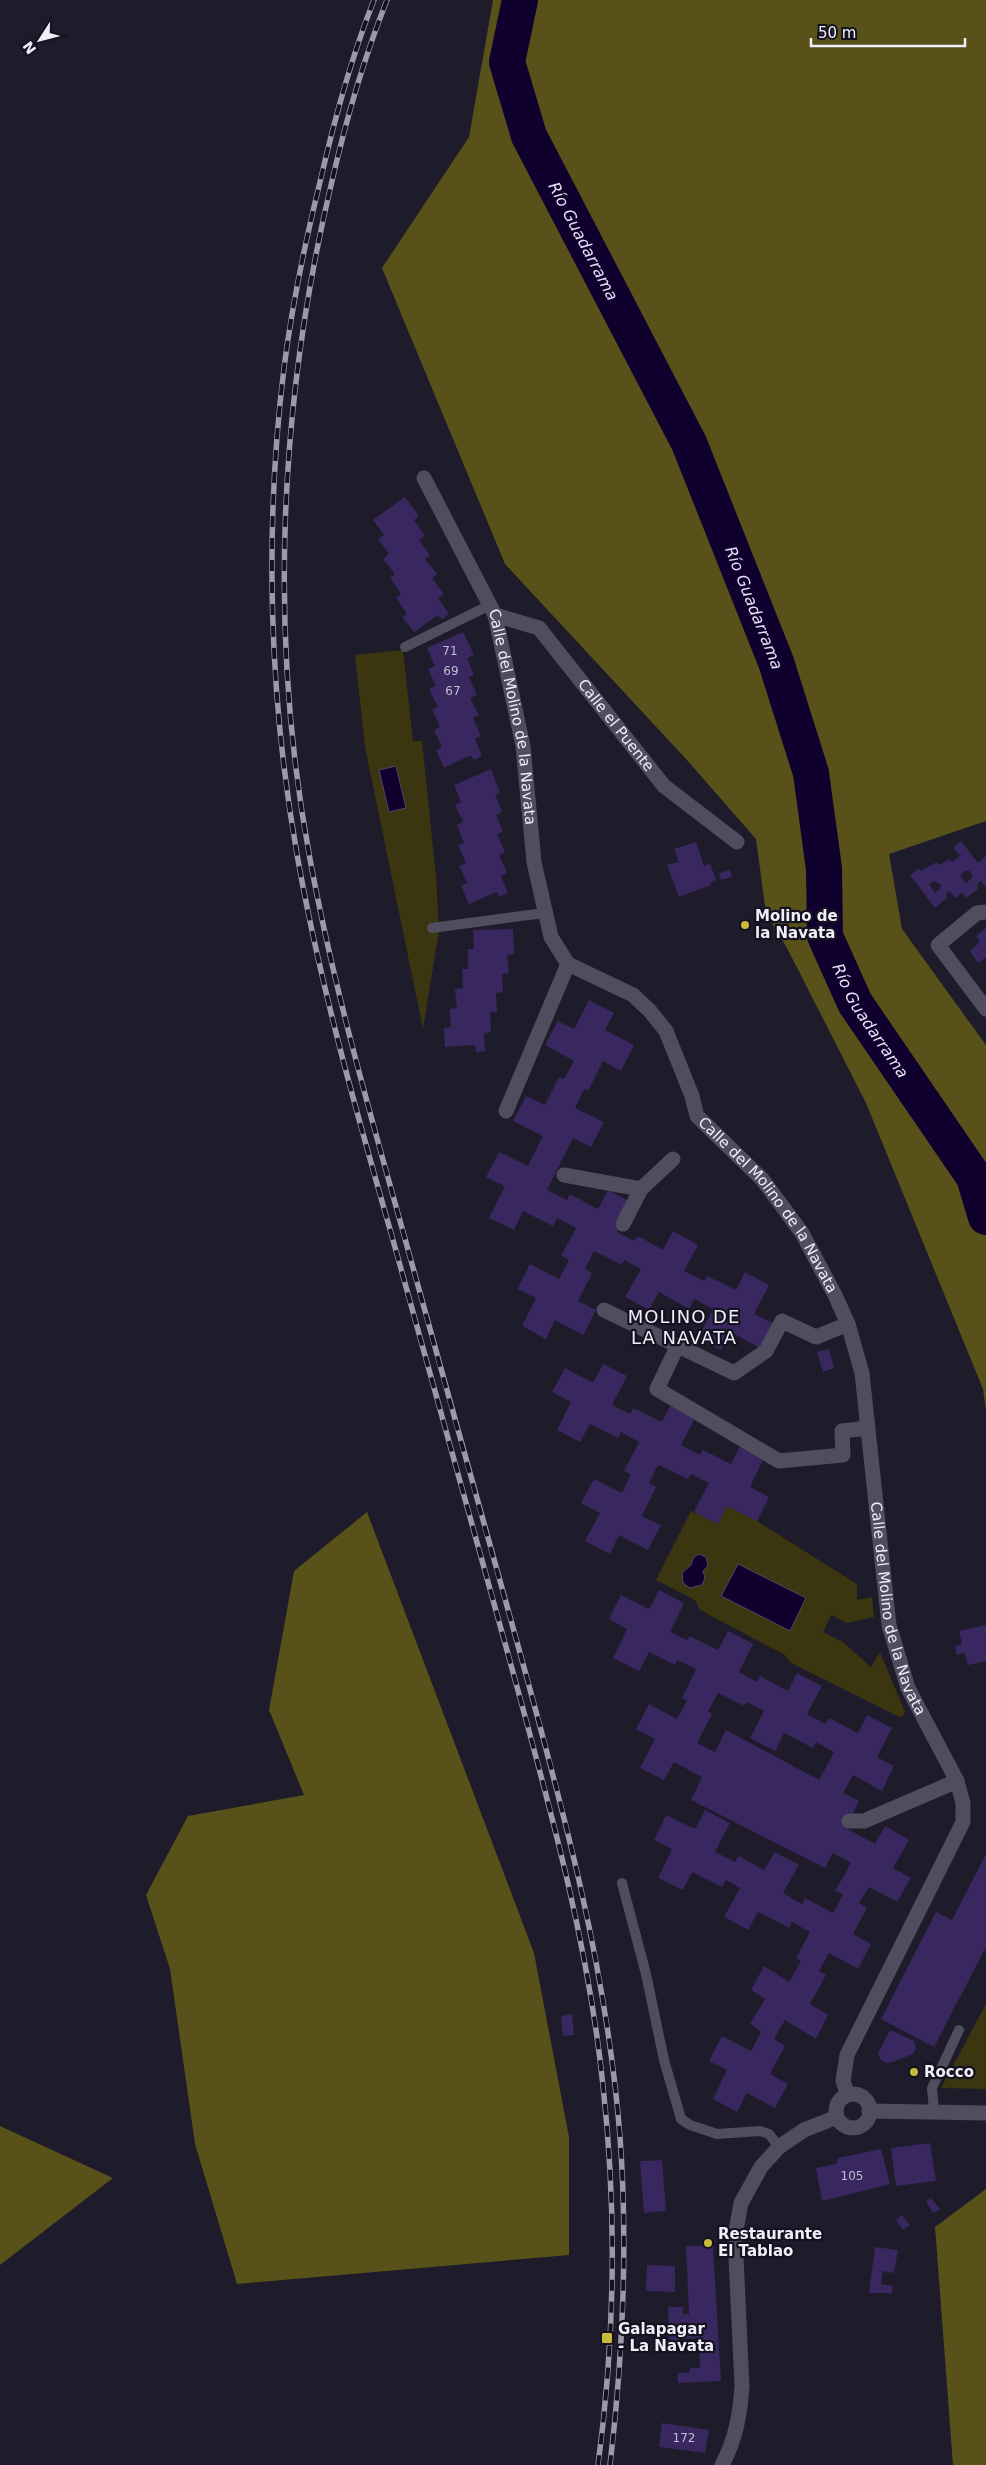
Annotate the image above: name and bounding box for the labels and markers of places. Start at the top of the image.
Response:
place label: Molino de la Navata [755,907,838,942]
marker: Molino de la Navata [739,919,751,931]
place label: Rocco [924,2063,974,2081]
marker: Rocco [908,2066,920,2078]
place label: Restaurante El Tablao [718,2225,822,2260]
marker: Restaurante El Tablao [702,2237,714,2249]
place label: Galapagar - La Navata [618,2320,714,2355]
marker: Galapagar - La Navata [600,2331,614,2345]

